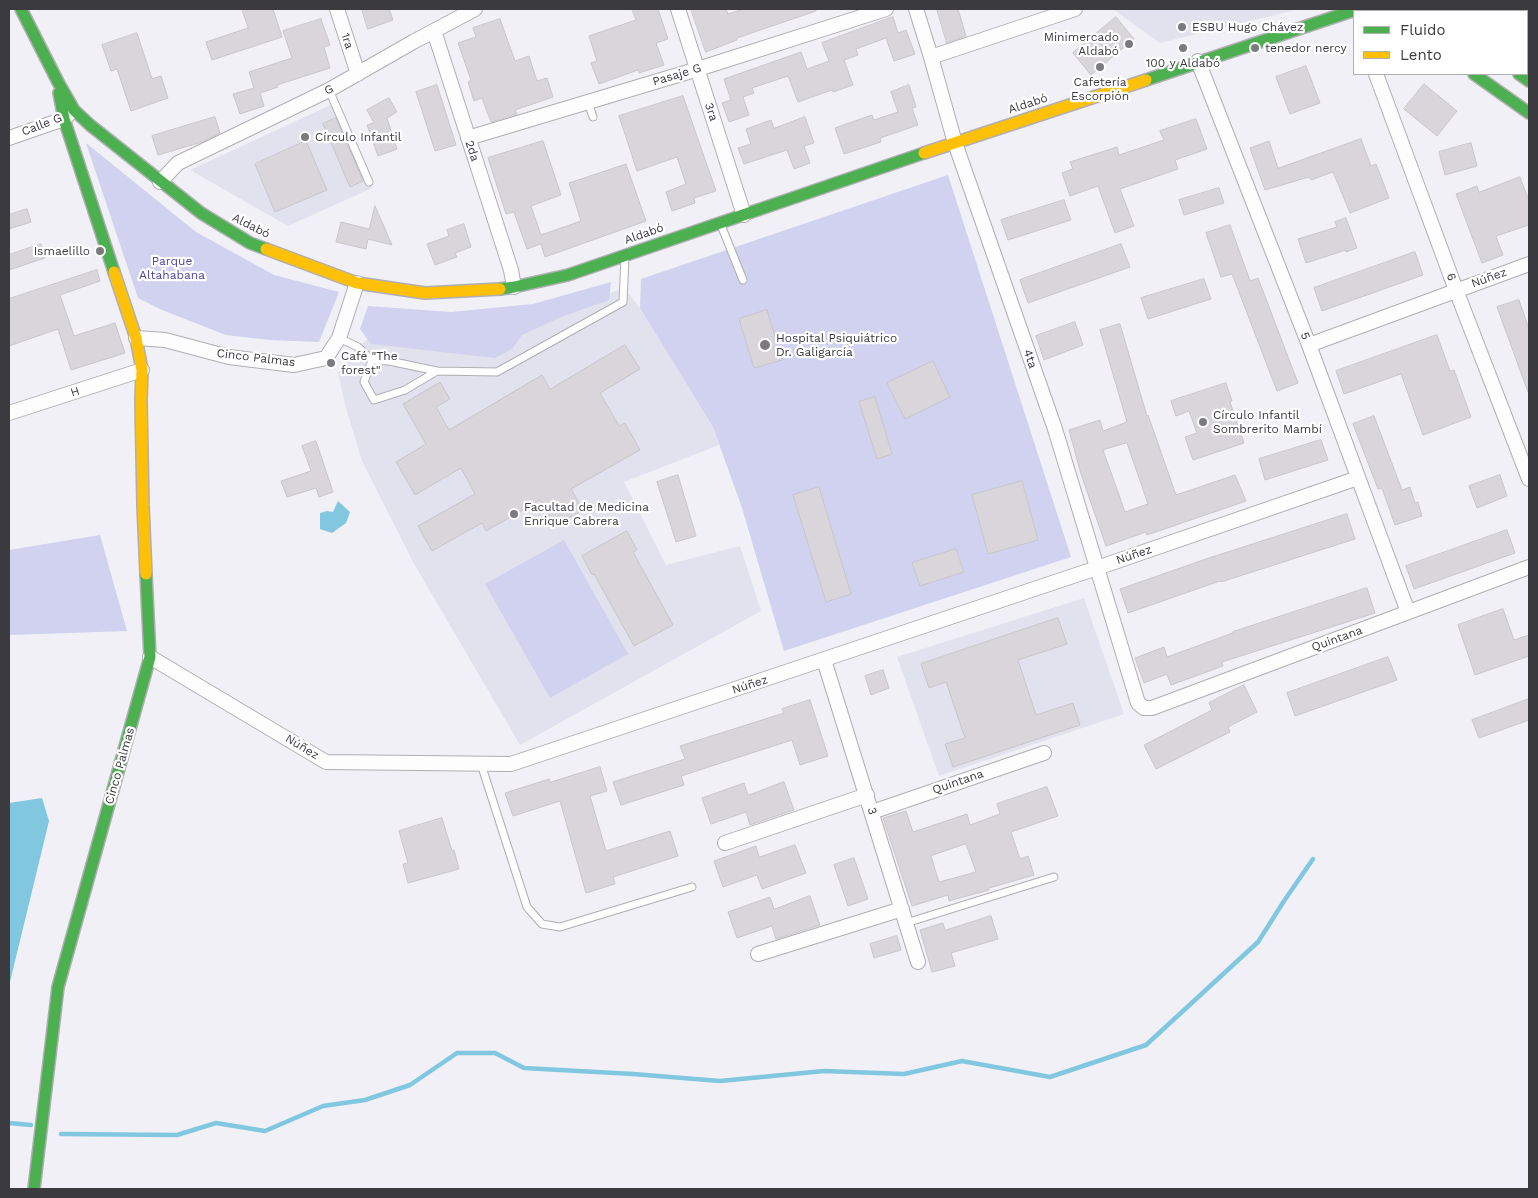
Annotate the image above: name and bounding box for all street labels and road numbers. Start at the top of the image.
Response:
street label: 1ra [338,31,356,51]
street label: Pasaje G [651,61,703,89]
street label: G [322,82,336,98]
street label: Aldabó [1006,91,1050,117]
street label: 3ra [701,101,721,123]
street label: Calle G [20,111,64,139]
street label: 2da [462,139,482,163]
street label: Aldabó [230,210,272,242]
street label: Aldabó [622,221,666,247]
street label: Núñez [1469,265,1509,291]
street label: 6 [1443,271,1459,283]
street label: 5 [1297,330,1313,342]
street label: Cinco Palmas [216,346,296,370]
street label: 4ta [1020,348,1040,370]
street label: H [69,384,81,400]
street label: Núñez [1114,542,1154,568]
street label: Quintana [1310,623,1364,655]
street label: Núñez [730,672,770,698]
street label: Cinco Palmas [102,726,138,806]
street label: Núñez [282,731,322,763]
street label: Quintana [931,767,985,797]
street label: 3 [864,806,880,816]

